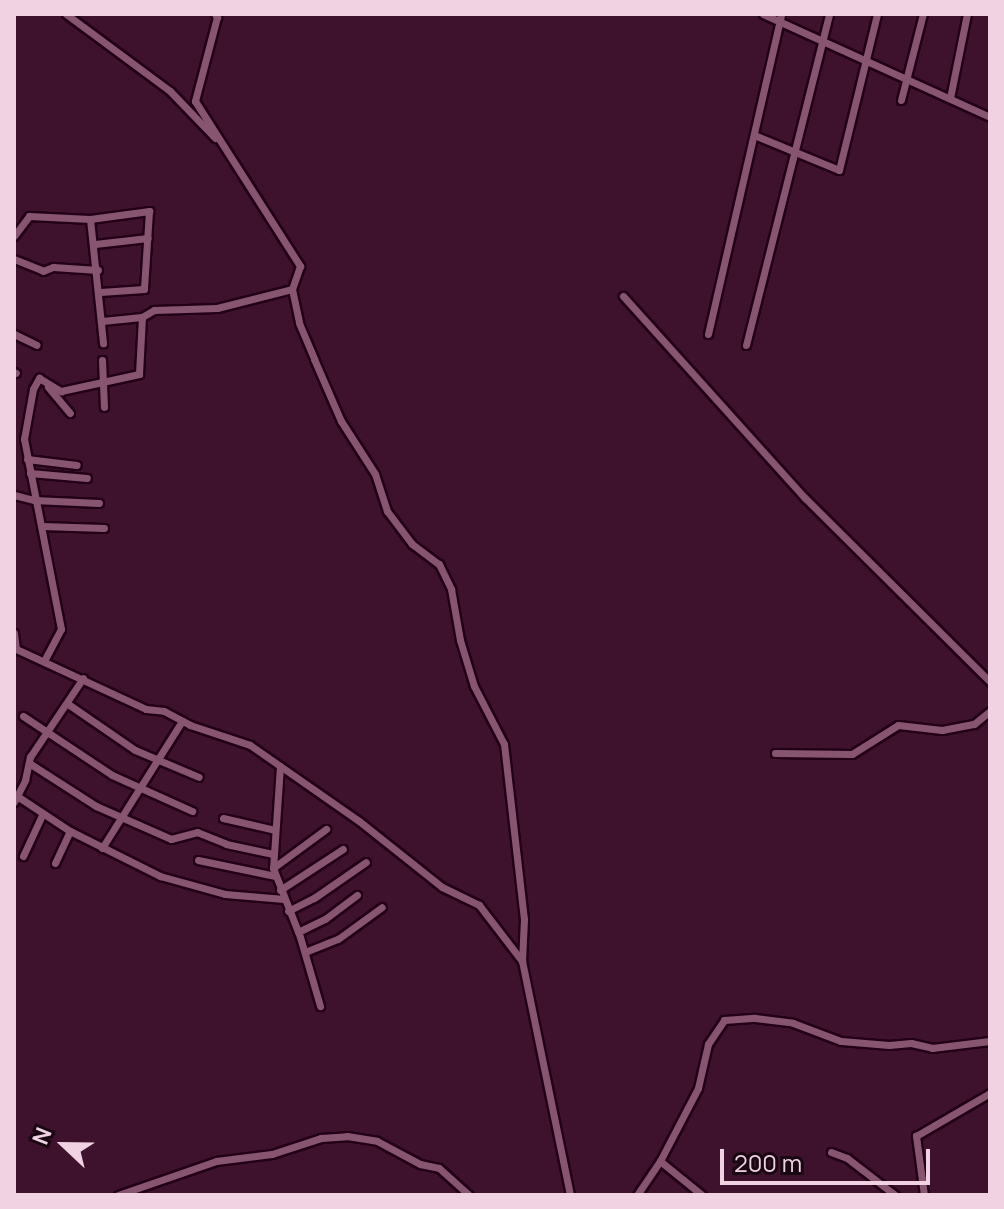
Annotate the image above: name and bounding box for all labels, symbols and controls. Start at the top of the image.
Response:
north arrow [24,1105,104,1185]
text: N [25,1123,59,1149]
scale bar [724,1133,934,1183]
text: 200 m [734,1146,802,1179]

